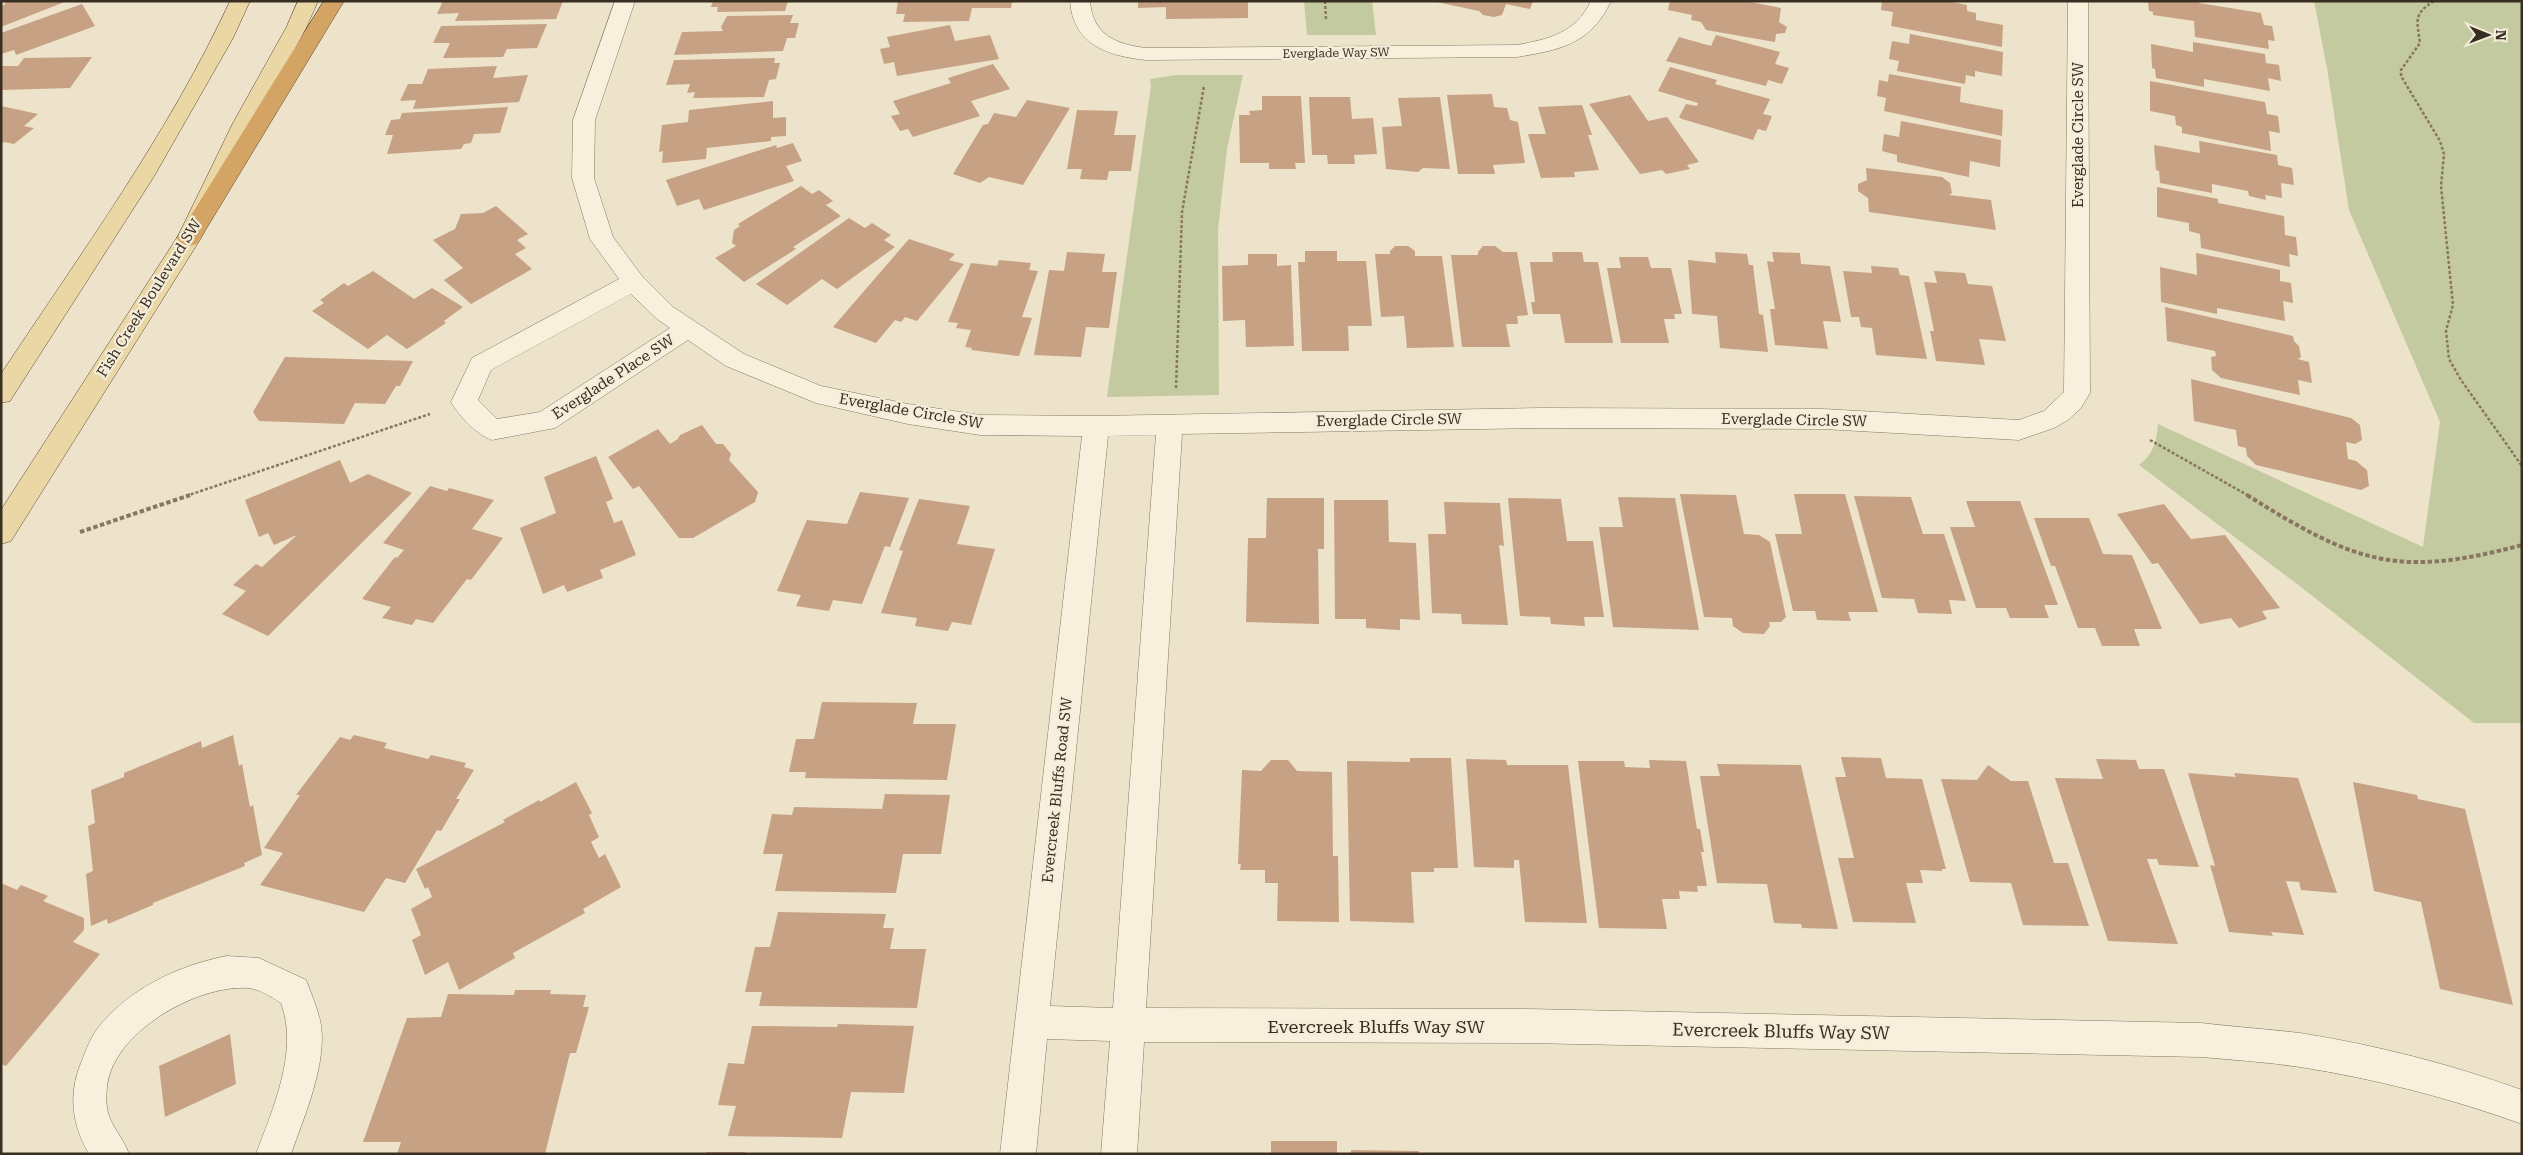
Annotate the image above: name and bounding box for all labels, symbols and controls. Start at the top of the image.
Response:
north arrow [2463,10,2513,60]
text: N [2493,30,2509,41]
street label: Everglade Way SW [1282,45,1391,61]
street label: Everglade Circle SW [2069,61,2087,208]
street label: Fish Creek Boulevard SW [93,215,205,380]
street label: Everglade Place SW [549,330,678,423]
street label: Everglade Circle SW [838,389,985,433]
street label: Everglade Circle SW [1316,410,1463,430]
street label: Everglade Circle SW [1721,410,1868,430]
street label: Evercreek Bluffs Road SW [1038,695,1076,884]
street label: Evercreek Bluffs Way SW [1267,1016,1486,1037]
street label: Evercreek Bluffs Way SW [1672,1019,1891,1043]

